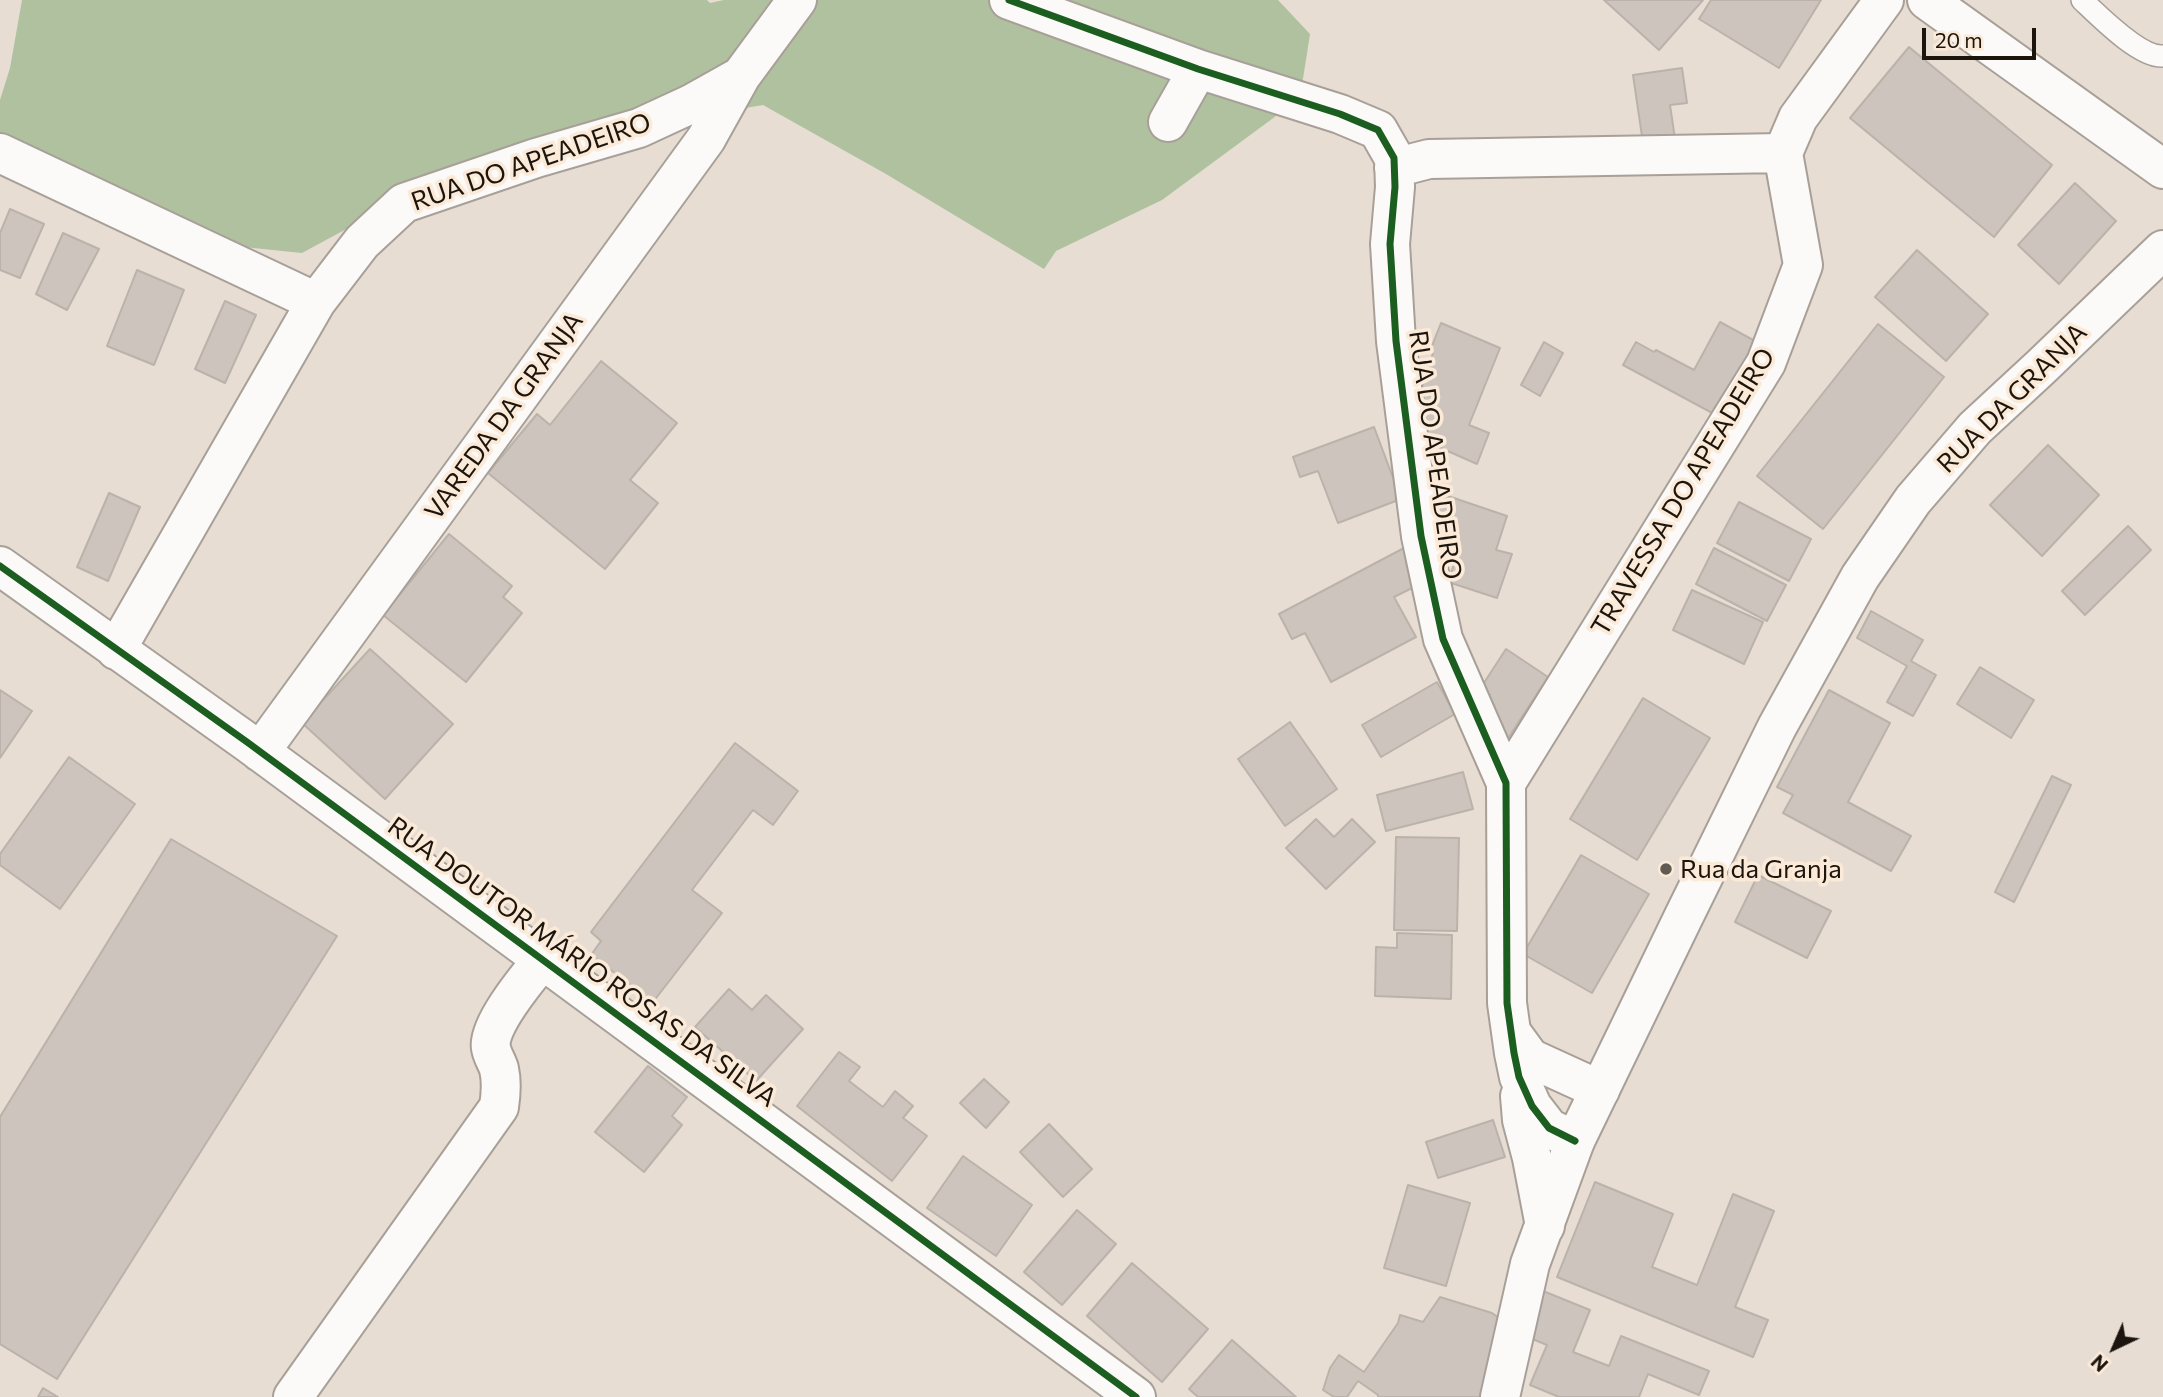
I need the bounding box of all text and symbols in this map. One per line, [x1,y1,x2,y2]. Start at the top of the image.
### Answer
scale bar [1925,14,2039,58]
text: 20 m [1935,27,1983,52]
street label: RUA DO APEADEIRO [407,106,655,218]
street label: VAREDA DA GRANJA [418,306,590,526]
street label: RUA DA GRANJA [1931,317,2093,479]
street label: RUA DO APEADEIRO [1402,328,1468,582]
street label: TRAVESSA DO APEADEIRO [1585,343,1781,641]
street label: RUA DOUTOR MÁRIO ROSAS DA SILVA [382,810,782,1114]
place label: Rua da Granja [1680,853,1842,885]
marker: Rua da Granja [1658,861,1674,877]
north arrow [2079,1313,2149,1383]
text: N [2086,1350,2112,1377]

